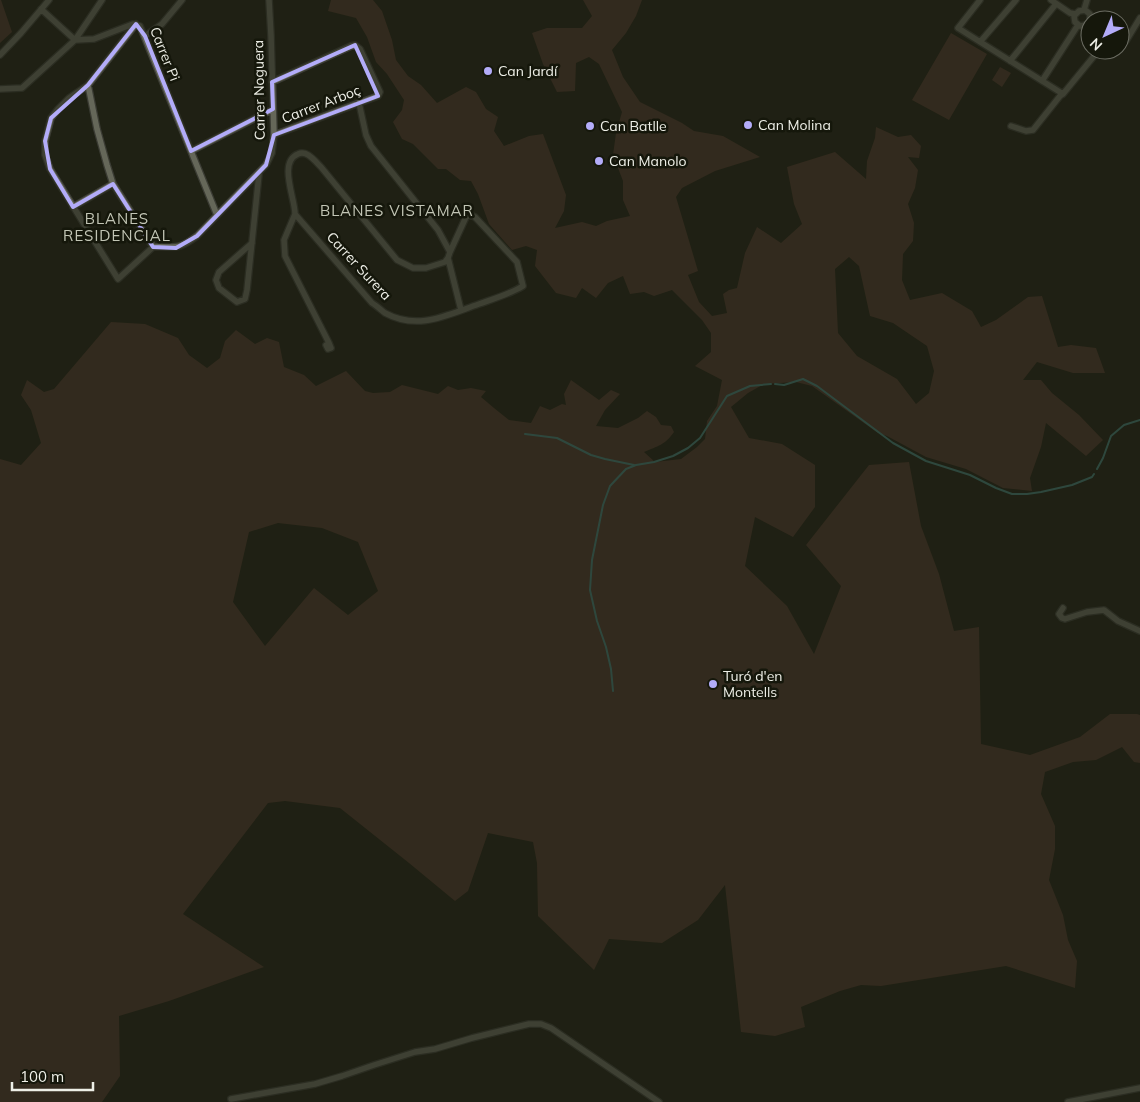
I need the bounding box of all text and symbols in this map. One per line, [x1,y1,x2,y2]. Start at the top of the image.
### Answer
north arrow [1080,10,1130,60]
street label: Carrer Pi [146,24,184,84]
text: N [1086,34,1106,54]
street label: Carrer Noguera [249,40,269,140]
place label: Can Jardí [498,62,558,80]
marker: Can Jardí [482,65,494,77]
street label: Carrer Arboç [279,81,363,127]
place label: Can Molina [758,116,831,134]
place label: Can Batlle [600,117,667,135]
marker: Can Molina [742,119,754,131]
marker: Can Batlle [584,120,596,132]
place label: Can Manolo [609,152,687,170]
marker: Can Manolo [593,155,605,167]
district label: BLANES VISTAMAR [320,201,474,220]
district label: BLANES RESIDENCIAL [63,209,171,245]
street label: Carrer Surera [323,228,395,304]
place label: Turó d'en Montells [723,667,782,701]
marker: Turó d'en Montells [707,678,719,690]
scale bar [12,1060,94,1092]
text: 100 m [20,1067,64,1086]

